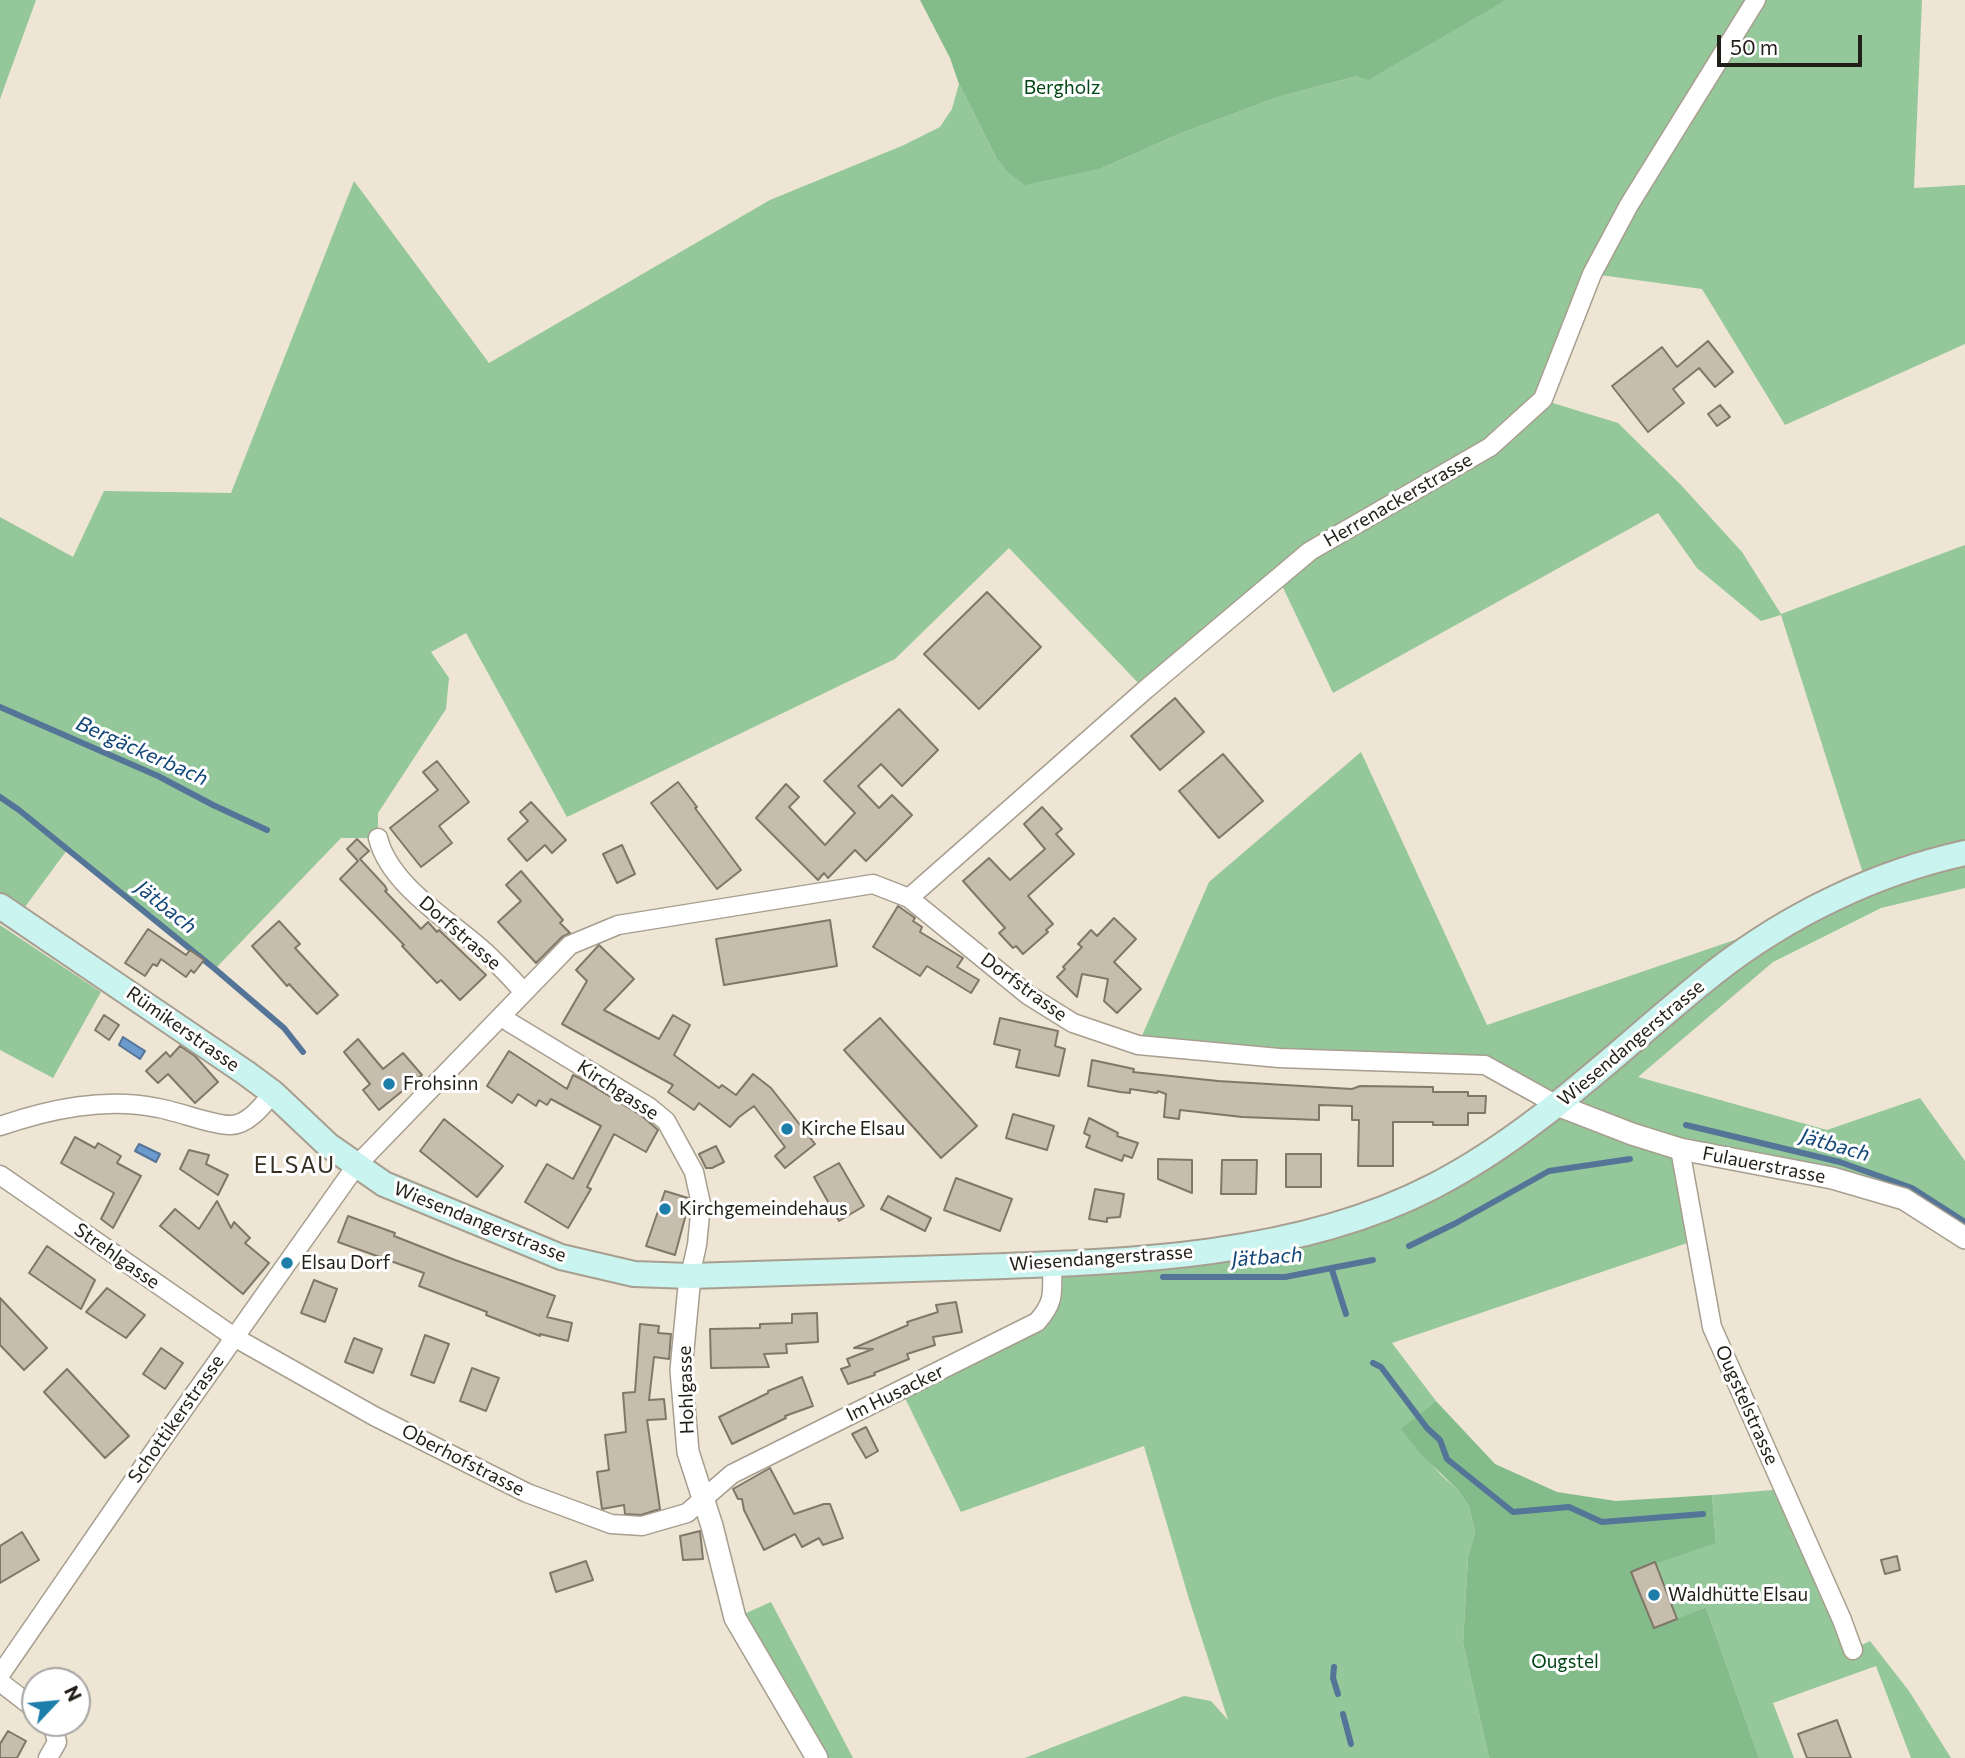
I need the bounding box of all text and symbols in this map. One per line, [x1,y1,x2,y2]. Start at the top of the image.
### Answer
scale bar [1720,21,1865,65]
text: 50 m [1730,34,1778,59]
park label: Bergholz [1024,77,1100,99]
street label: Herrenackerstrasse [1320,448,1476,552]
water label: Bergäckerbach [72,711,212,791]
water label: Jätbach [130,875,202,939]
street label: Dorfstrasse [414,891,506,975]
street label: Dorfstrasse [976,948,1072,1026]
street label: Wiesendangerstrasse [1553,975,1709,1111]
street label: Rümikerstrasse [122,982,244,1076]
street label: Kirchgasse [573,1055,663,1125]
place label: Frohsinn [403,1073,478,1095]
marker: Frohsinn [381,1076,397,1092]
place label: Kirche Elsau [801,1118,905,1140]
marker: Kirche Elsau [779,1121,795,1137]
water label: Jätbach [1797,1123,1873,1167]
street label: Fulauerstrasse [1701,1142,1827,1188]
district label: ELSAU [254,1151,336,1179]
street label: Wiesendangerstrasse [390,1177,570,1267]
place label: Kirchgemeindehaus [679,1198,848,1220]
marker: Kirchgemeindehaus [657,1201,673,1217]
street label: Strehlgasse [70,1218,164,1294]
street label: Wiesendangerstrasse [1008,1240,1194,1276]
water label: Jätbach [1230,1242,1304,1272]
place label: Elsau Dorf [301,1252,390,1274]
marker: Elsau Dorf [279,1255,295,1271]
street label: Ougstelstrasse [1710,1342,1784,1468]
street label: Hohlgasse [673,1345,699,1435]
street label: Schottikerstrasse [123,1351,229,1487]
street label: Im Husacker [842,1360,948,1426]
street label: Oberhofstrasse [398,1419,528,1501]
place label: Waldhütte Elsau [1668,1584,1808,1606]
marker: Waldhütte Elsau [1646,1587,1662,1603]
park label: Ougstel [1531,1651,1599,1673]
north arrow [21,1667,91,1737]
text: N [60,1682,87,1705]

